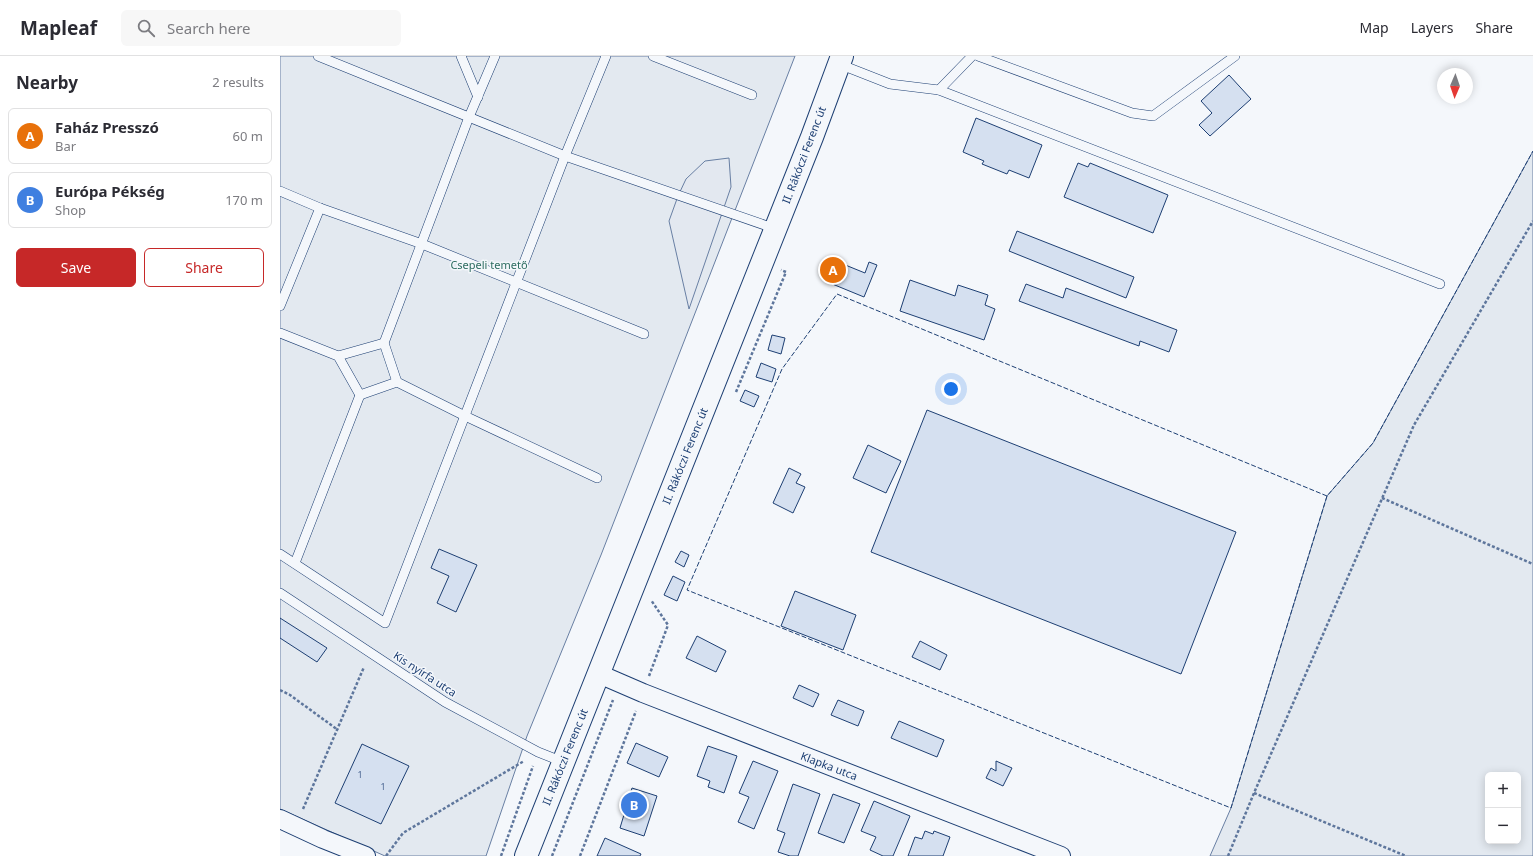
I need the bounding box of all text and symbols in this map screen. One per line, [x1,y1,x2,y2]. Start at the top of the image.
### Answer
search box [121,10,401,46]
text: Mapleaf [20,15,97,41]
icon: search [135,17,157,39]
text: Search here [167,18,251,38]
text: Map [1360,18,1389,37]
text: Layers [1411,18,1453,37]
text: Share [1475,18,1513,37]
north arrow [1437,68,1473,104]
text: Nearby [16,71,78,94]
text: 2 results [212,73,264,91]
street label: II. Rákóczi Ferenc út [778,104,829,206]
text: Faház Presszó [55,117,159,137]
text: A [26,127,35,145]
text: 60 m [233,127,263,145]
text: Bar [55,137,76,155]
text: Európa Pékség [55,181,165,201]
text: B [26,191,34,209]
text: 170 m [225,191,263,209]
text: Shop [55,201,86,219]
button: Save [16,248,136,287]
button: Share [144,248,264,287]
pin: A [820,255,846,285]
park label: Csepeli temető [450,257,528,272]
your location [941,379,961,399]
street label: II. Rákóczi Ferenc út [658,405,711,506]
street label: Kis nyírfa utca [391,648,460,700]
street label: II. Rákóczi Ferenc út [538,706,591,807]
street label: Klapka utca [799,748,860,783]
house number: 1 [357,768,363,781]
map controls [1485,772,1521,844]
button: + [1485,772,1521,808]
house number: 1 [380,780,386,793]
pin: B [621,790,647,820]
button: − [1485,808,1521,844]

